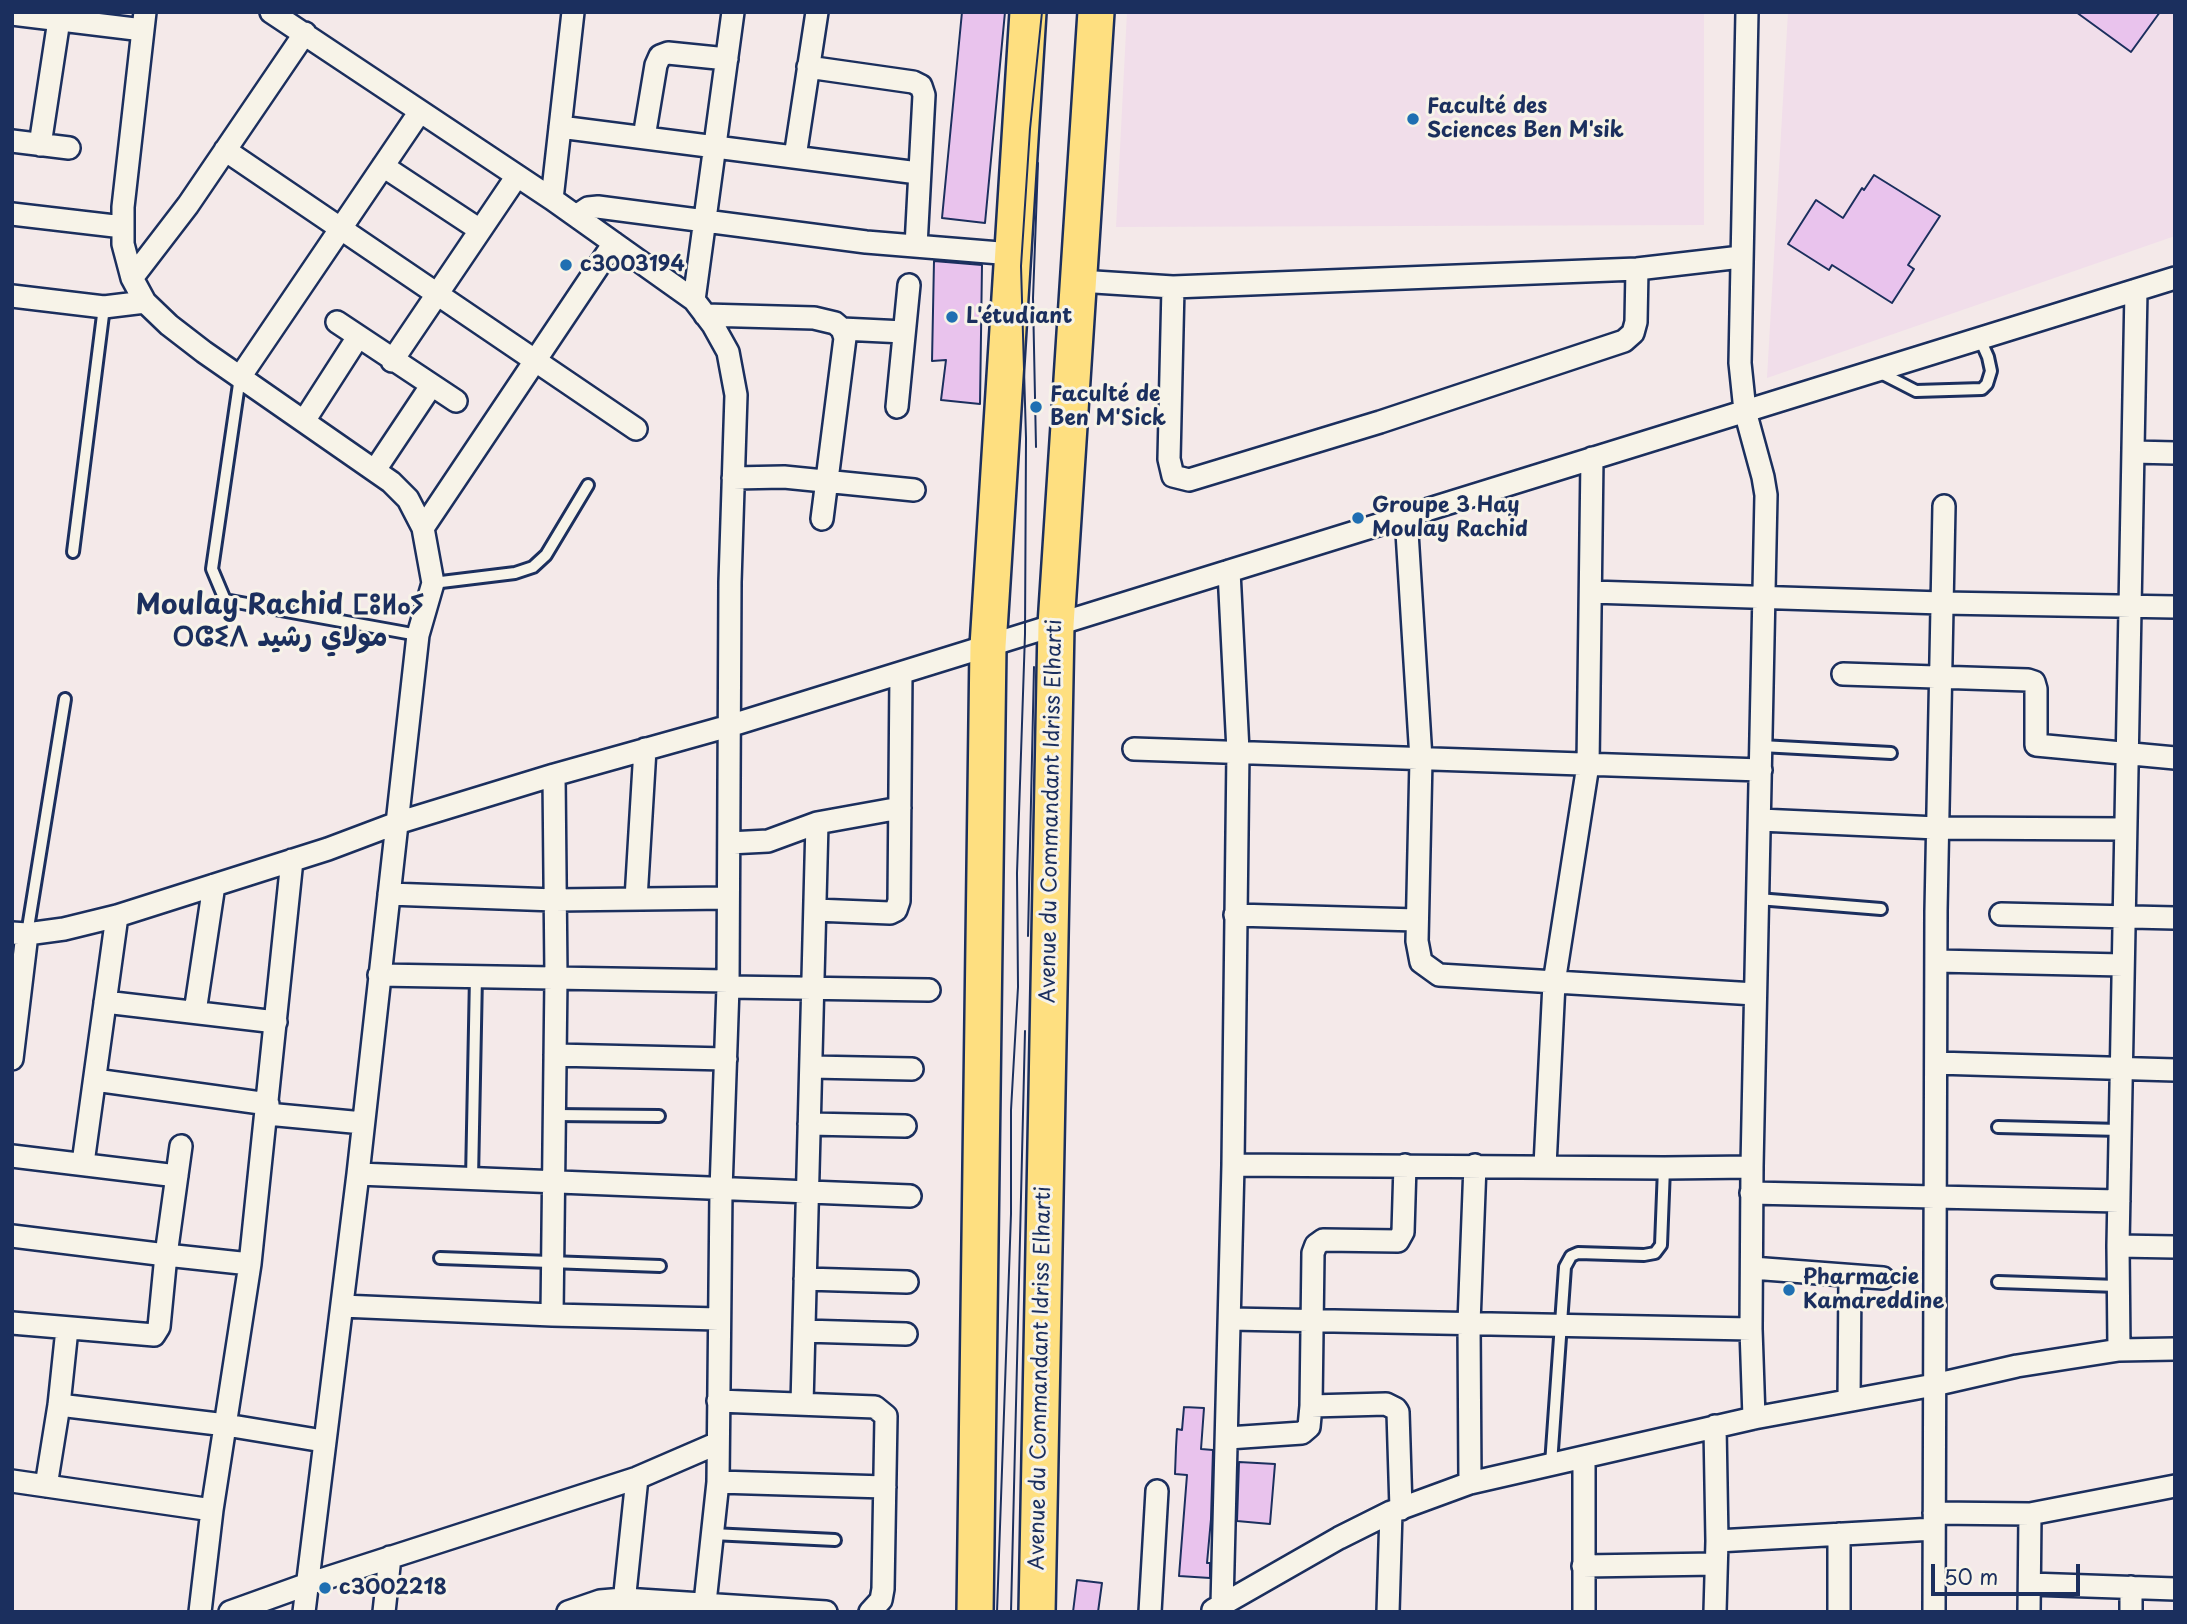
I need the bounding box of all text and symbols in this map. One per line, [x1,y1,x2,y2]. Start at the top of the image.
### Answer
place label: Faculté des Sciences Ben M'sik [1427,94,1624,144]
marker: Faculté des Sciences Ben M'sik [1405,111,1421,127]
place label: c3003194 [580,252,685,278]
marker: c3003194 [558,257,574,273]
place label: L'étudiant [966,304,1072,330]
marker: L'étudiant [944,309,960,325]
place label: Faculté de Ben M'Sick [1050,382,1166,432]
marker: Faculté de Ben M'Sick [1028,399,1044,415]
place label: Groupe 3 Hay Moulay Rachid [1372,493,1528,543]
marker: Groupe 3 Hay Moulay Rachid [1350,510,1366,526]
district label: Moulay Rachid ⵎⵓⵍⴰⵢ ⵔⵛⵉⴷ مولاي رشيد [136,589,424,655]
street label: Avenue du Commandant Idriss Elharti [1036,619,1068,1003]
street label: Avenue du Commandant Idriss Elharti [1025,1186,1057,1570]
place label: Pharmacie Kamareddine [1803,1265,1944,1315]
marker: Pharmacie Kamareddine [1781,1282,1797,1298]
scale bar [1935,1550,2084,1594]
text: 50 m [1944,1560,1998,1592]
place label: c3002218 [339,1575,447,1601]
marker: c3002218 [317,1580,333,1596]

